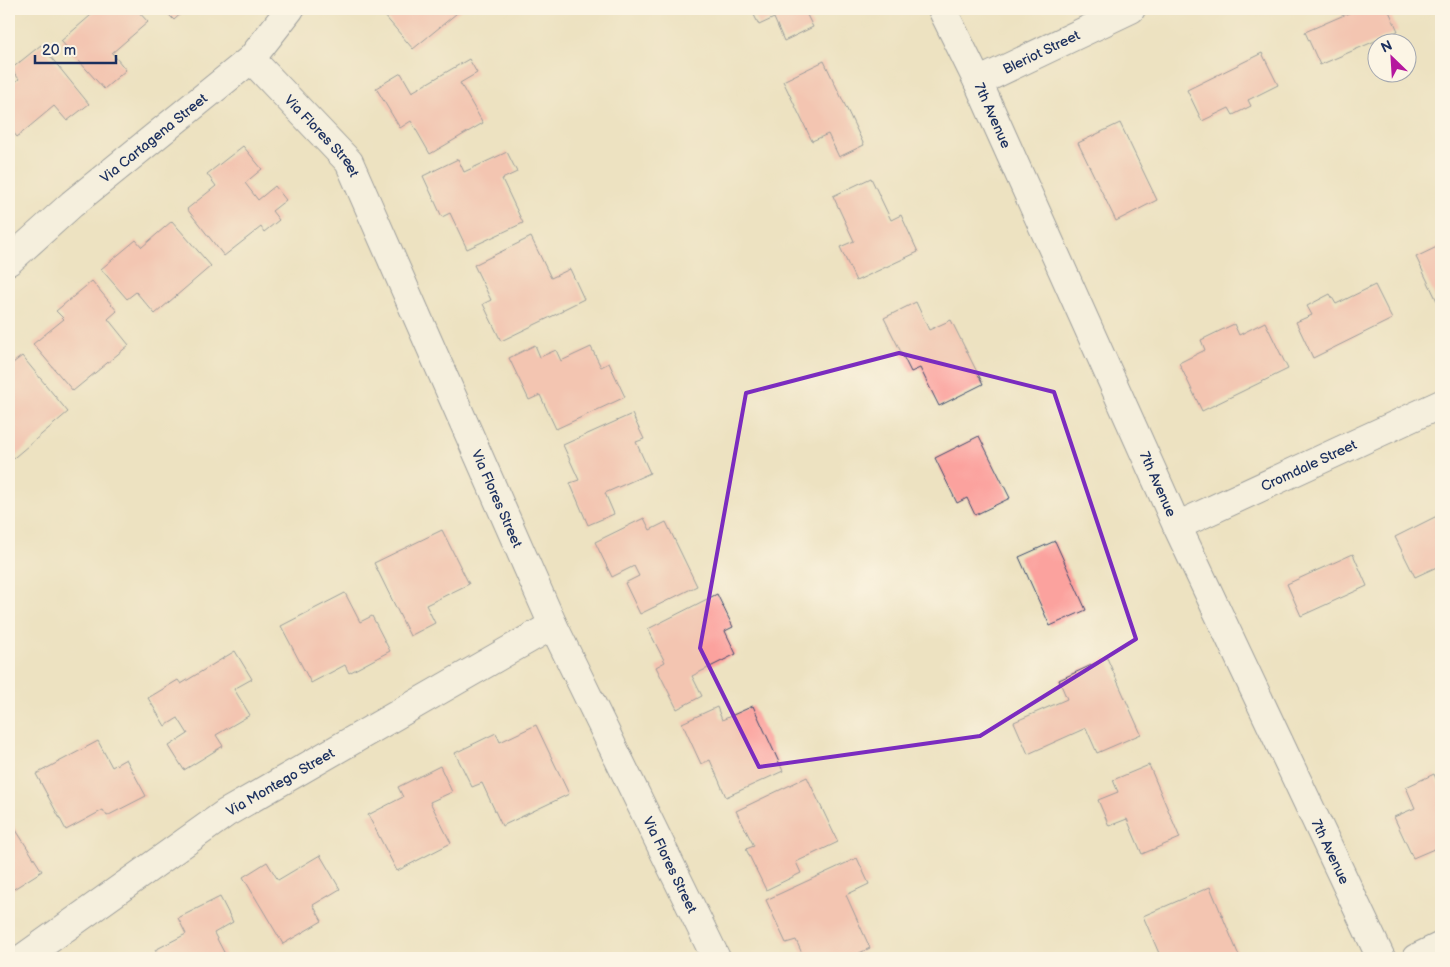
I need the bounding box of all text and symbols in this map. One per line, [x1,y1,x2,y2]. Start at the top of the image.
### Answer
street label: Bleriot Street [1000,26,1083,77]
scale bar [35,32,116,64]
north arrow [1368,32,1418,82]
text: N [1378,37,1395,57]
text: 20 m [42,41,76,60]
street label: 7th Avenue [971,80,1015,151]
street label: Via Cartagena Street [97,89,211,186]
street label: Via Flores Street [281,91,363,180]
street label: Cromdale Street [1258,435,1360,495]
street label: Via Flores Street [468,447,527,551]
street label: 7th Avenue [1136,449,1180,519]
street label: Via Montego Street [223,744,338,820]
street label: Via Flores Street [640,814,701,916]
street label: 7th Avenue [1308,816,1353,887]

